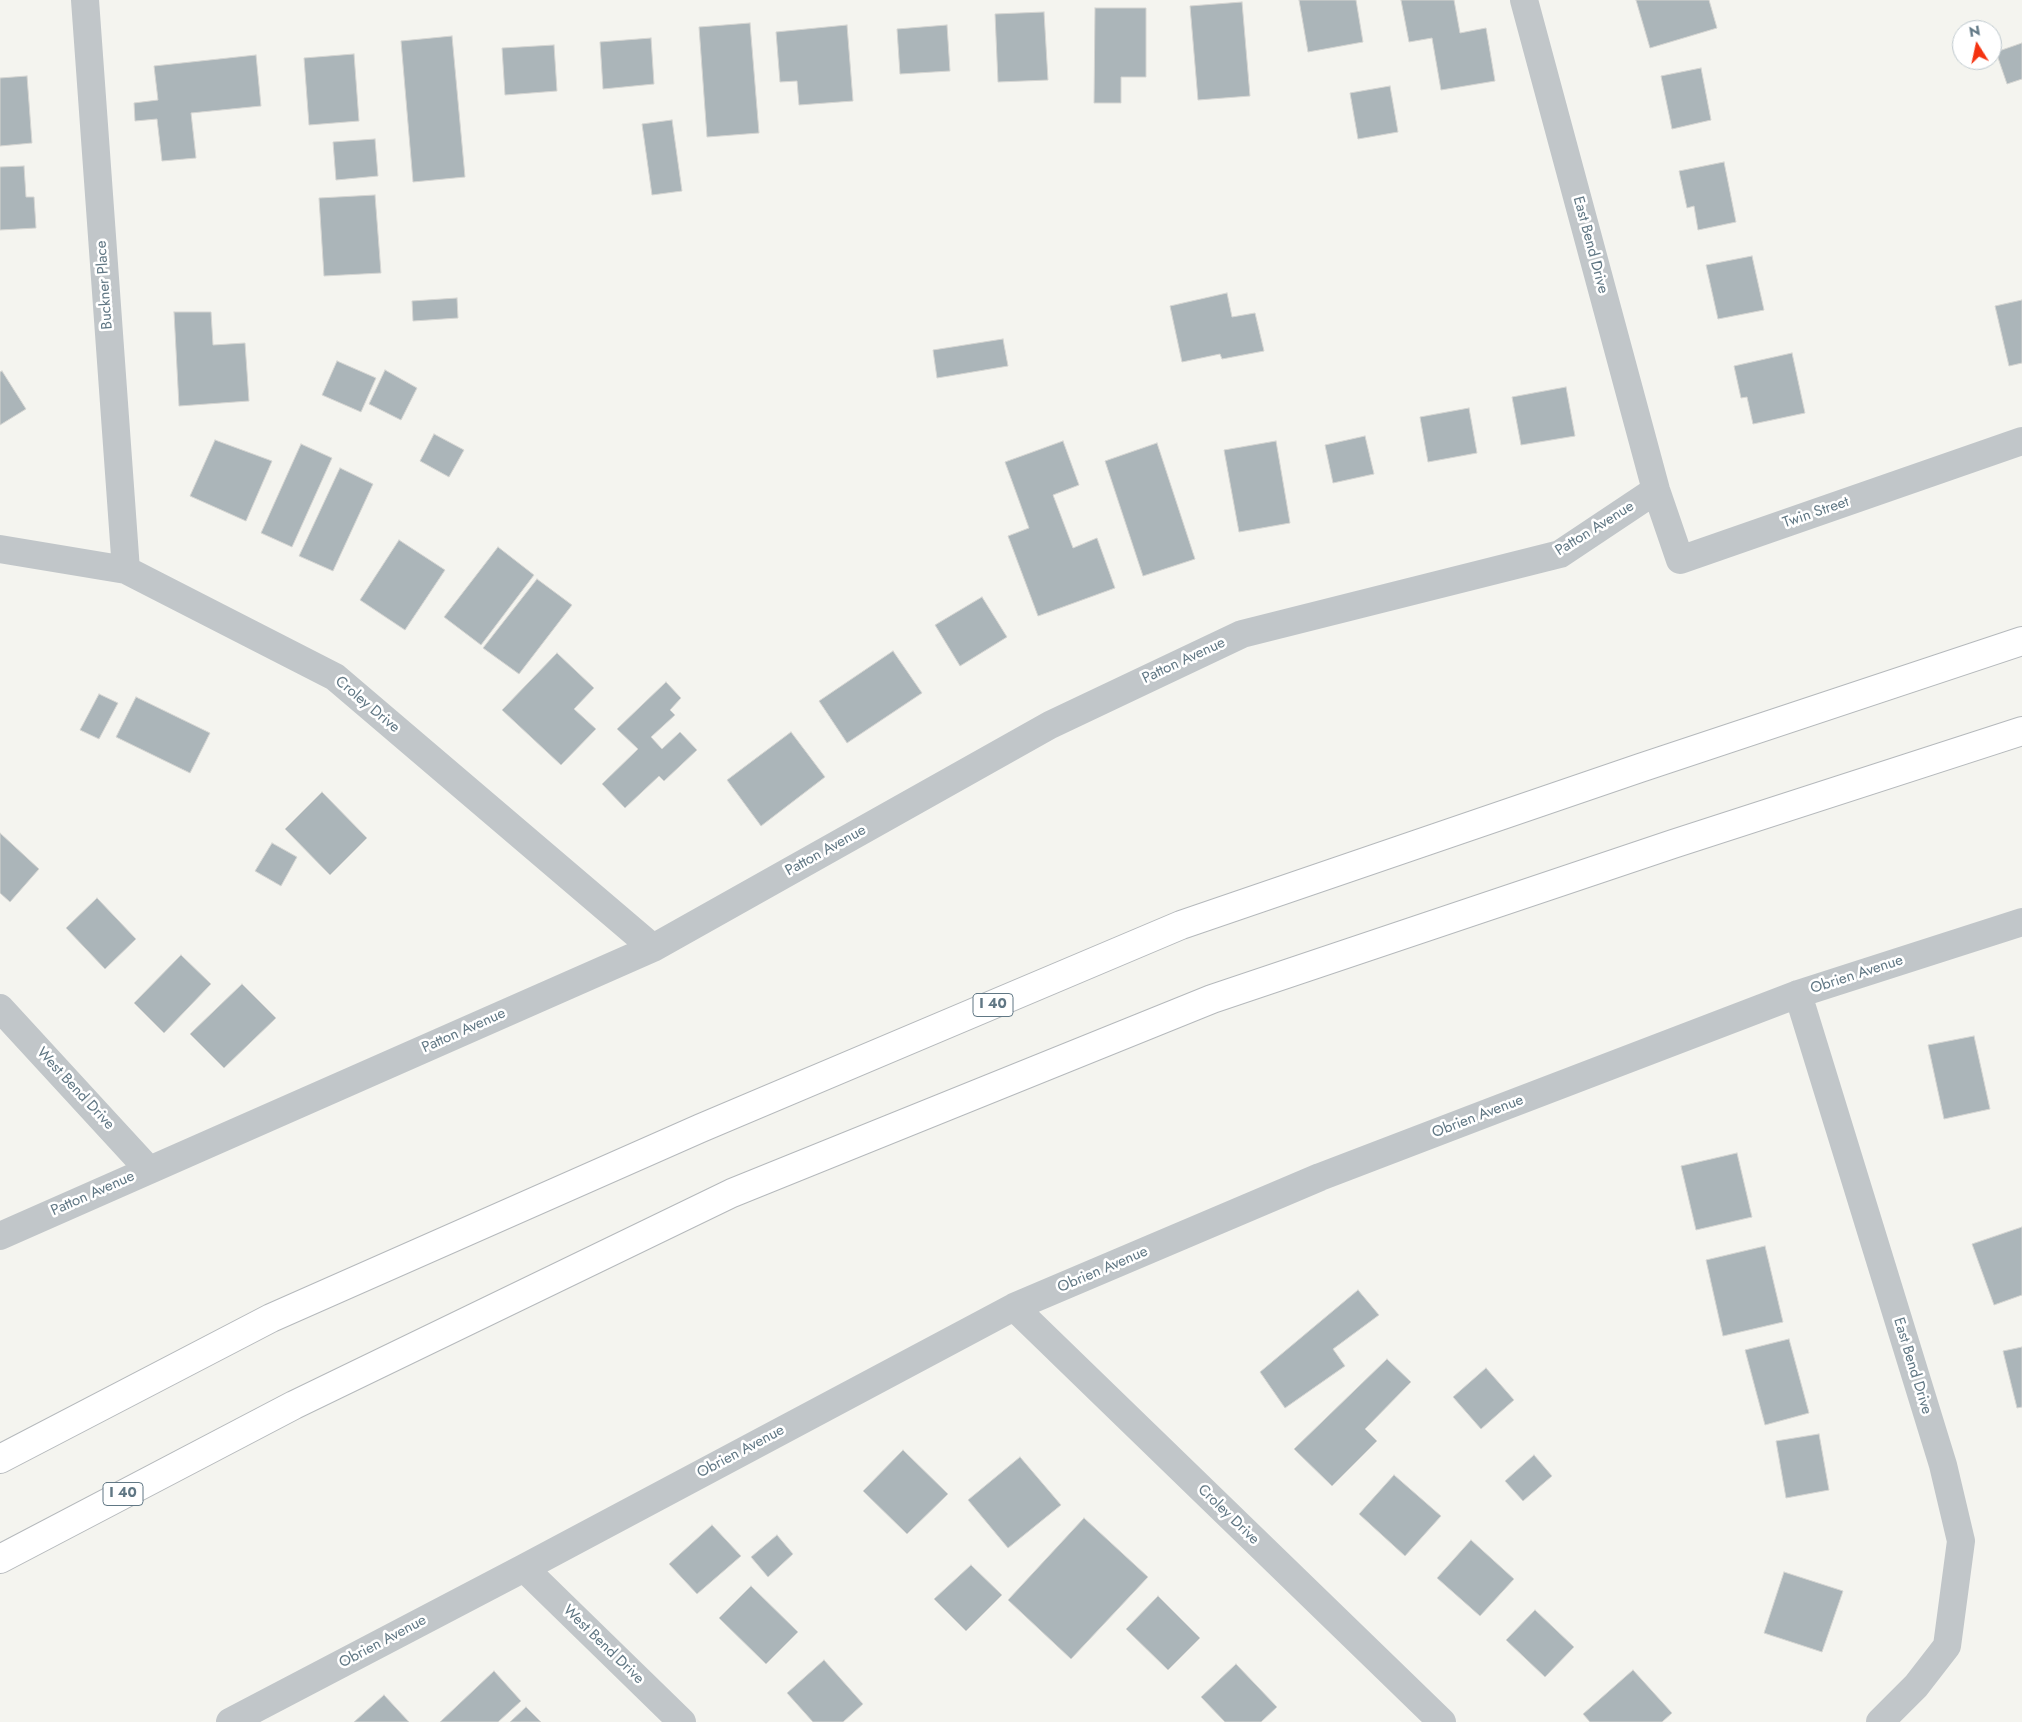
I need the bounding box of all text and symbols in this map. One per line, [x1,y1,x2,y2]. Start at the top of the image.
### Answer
north arrow [1952,20,2002,70]
text: N [1967,20,1982,42]
street label: East Bend Drive [1568,194,1612,296]
street label: Buckner Place [93,240,117,330]
street label: Twin Street [1781,493,1851,533]
street label: Patton Avenue [1552,498,1638,560]
street label: Patton Avenue [1140,634,1228,688]
street label: Croley Drive [331,673,403,737]
street label: Patton Avenue [783,821,869,881]
street label: Obrien Avenue [1808,952,1906,998]
road number: I 40 [973,994,1013,1016]
street label: Patton Avenue [419,1005,509,1057]
street label: West Bend Drive [32,1044,118,1134]
street label: Obrien Avenue [1430,1091,1526,1143]
street label: Patton Avenue [48,1168,138,1220]
street label: Obrien Avenue [1055,1243,1151,1297]
street label: East Bend Drive [1889,1316,1935,1416]
street label: Obrien Avenue [694,1421,788,1483]
street label: Croley Drive [1193,1481,1263,1549]
road number: I 40 [103,1482,143,1506]
street label: West Bend Drive [559,1602,647,1688]
street label: Obrien Avenue [336,1611,430,1673]

